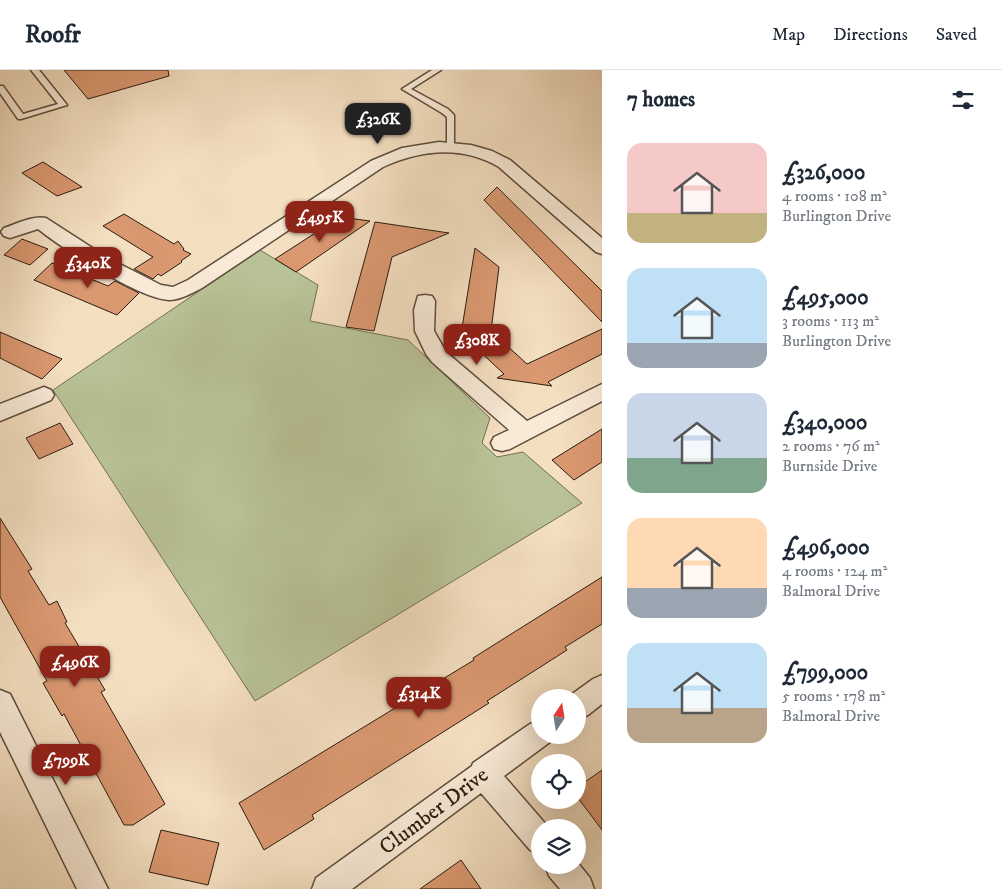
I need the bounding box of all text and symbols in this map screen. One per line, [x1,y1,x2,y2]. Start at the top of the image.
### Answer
text: Roofr [25,20,81,50]
text: Map [772,24,805,46]
text: Directions [833,24,908,46]
text: Saved [936,24,977,46]
icon: filters [949,86,977,114]
text: 7 homes [627,87,695,113]
pin: £326K [343,102,413,145]
text: £326K [356,109,400,129]
text: £326,000 [782,160,865,186]
icon: home [667,163,727,223]
text: 4 rooms · 108 m² [782,186,887,206]
pin: £495K [285,200,355,243]
text: Burlington Drive [782,206,891,226]
text: £495K [296,207,344,227]
pin: £340K [53,246,123,289]
text: £340K [65,253,111,273]
text: £495,000 [782,285,868,311]
icon: home [667,288,727,348]
text: 3 rooms · 113 m² [782,311,879,331]
pin: £308K [442,324,512,366]
text: £308K [455,330,499,350]
text: Burlington Drive [782,331,891,351]
text: £340,000 [782,410,867,436]
icon: home [667,413,727,473]
text: 2 rooms · 76 m² [782,436,880,456]
text: Burnside Drive [782,456,877,476]
text: £496,000 [782,535,870,561]
icon: home [667,538,727,598]
text: 4 rooms · 124 m² [782,561,887,581]
text: Balmoral Drive [782,581,880,601]
pin: £496K [40,646,110,688]
text: £496K [51,652,99,672]
text: £799,000 [782,660,868,686]
icon: home [667,663,727,723]
pin: £314K [384,676,454,719]
text: £314K [397,683,441,703]
text: 5 rooms · 178 m² [782,686,885,706]
north arrow [531,689,586,744]
map controls [531,689,586,874]
text: Balmoral Drive [782,706,880,726]
pin: £799K [31,744,101,786]
text: £799K [43,750,89,770]
button: locate [531,754,586,809]
street label: Clumber Drive [374,761,494,861]
button: layers [531,819,586,874]

